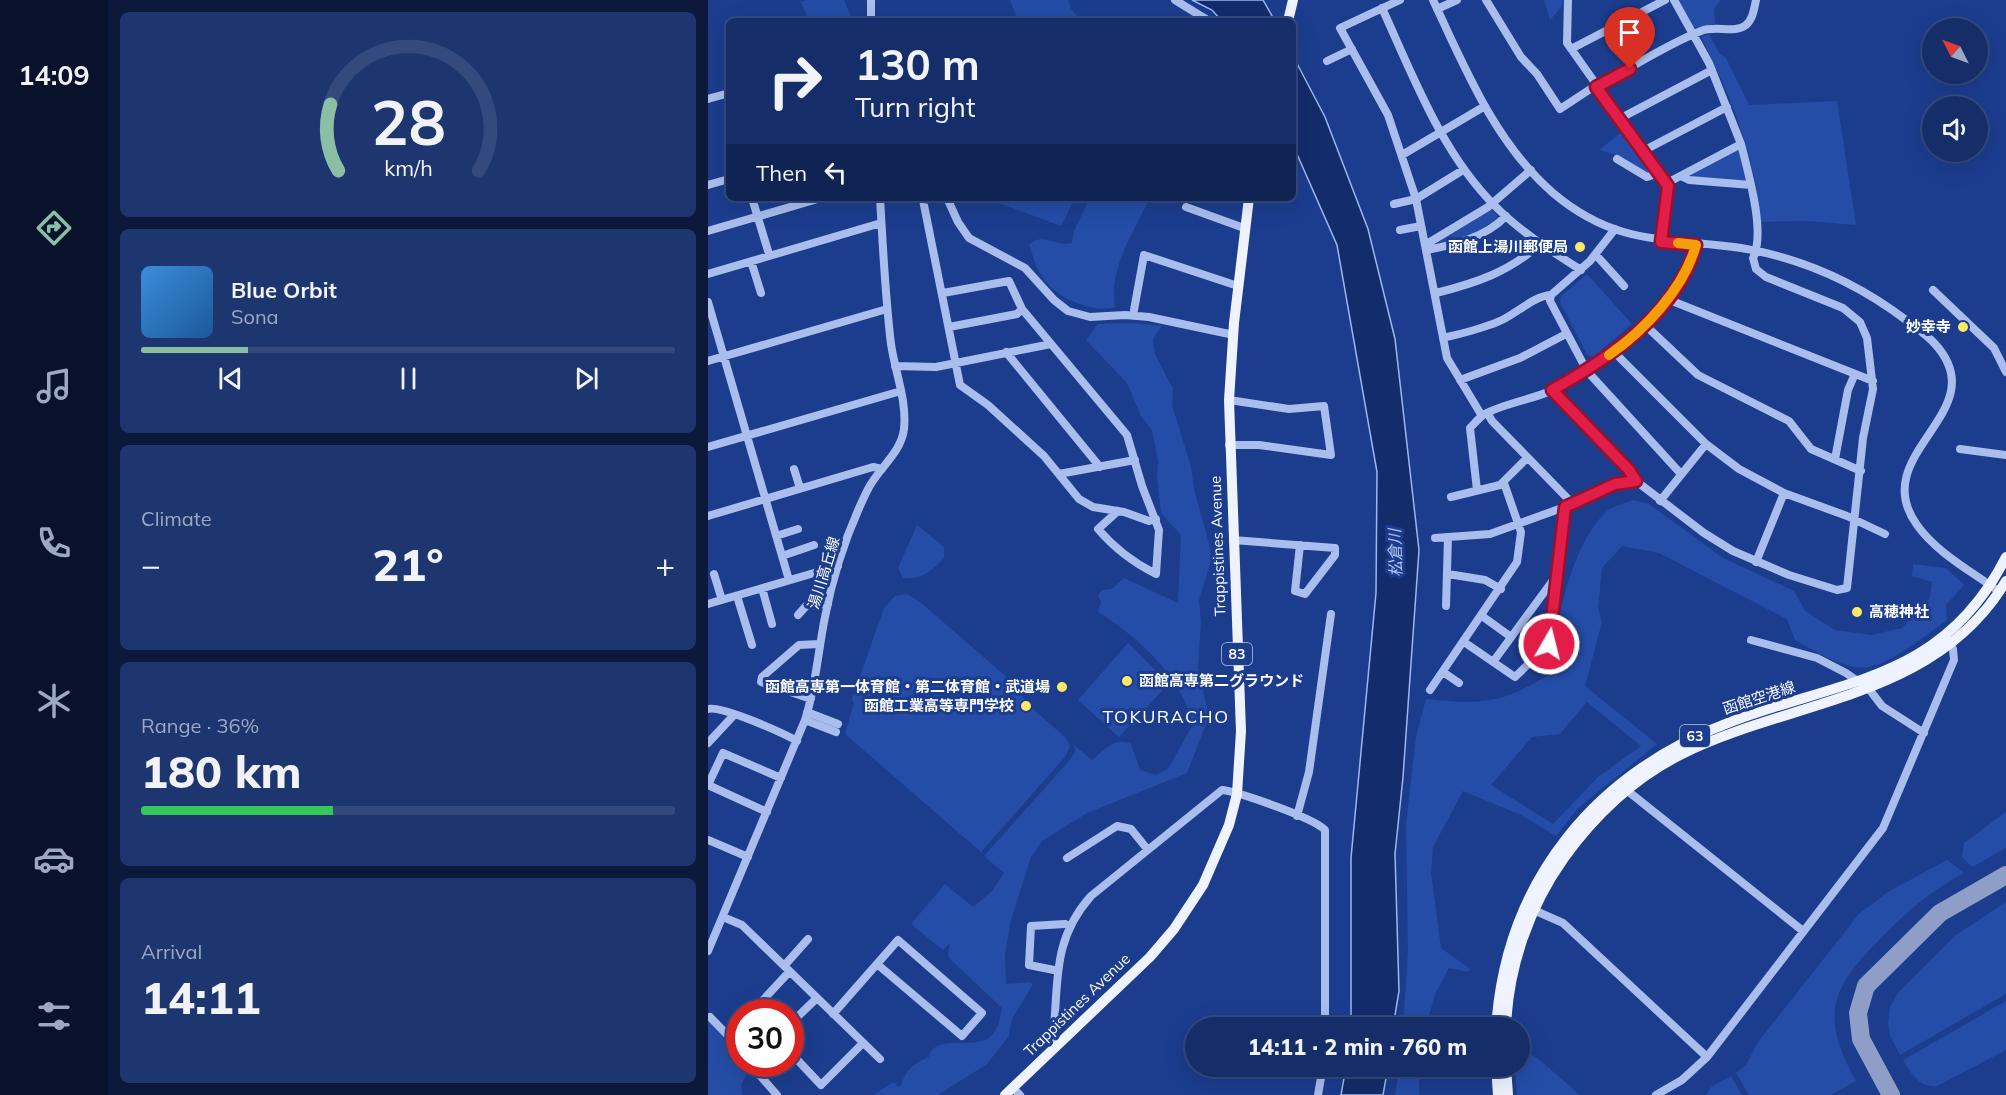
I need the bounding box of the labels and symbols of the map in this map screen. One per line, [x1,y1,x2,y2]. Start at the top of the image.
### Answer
pin [1604,7,1655,69]
north arrow [1922,18,1988,84]
place label: 函館上湯川郵便局 [1448,237,1568,256]
marker: 函館上湯川郵便局 [1573,240,1587,254]
place label: 妙幸寺 [1906,317,1951,336]
marker: 妙幸寺 [1956,320,1970,334]
street label: Trappistines Avenue [1206,475,1229,617]
water label: 松倉川 [1384,527,1406,577]
street label: 湯川高丘線 [803,534,844,612]
place label: 高穂神社 [1869,602,1929,621]
marker: 高穂神社 [1850,605,1864,619]
position arrow [1517,612,1581,676]
road number: 83 [1222,643,1252,665]
place label: 函館高専第二グラウンド [1139,671,1304,690]
marker: 函館高専第二グラウンド [1120,674,1134,688]
place label: 函館高専第一体育館・第二体育館・武道場 [765,677,1050,696]
street label: 函館空港線 [1720,677,1797,718]
marker: 函館高専第一体育館・第二体育館・武道場 [1055,680,1069,694]
place label: 函館工業高等専門学校 [864,696,1014,715]
marker: 函館工業高等専門学校 [1019,699,1033,713]
district label: TOKURACHO [1102,705,1230,728]
road number: 63 [1680,725,1710,747]
street label: Trappistines Avenue [1019,949,1134,1060]
speed limit sign: 30 [726,999,804,1077]

